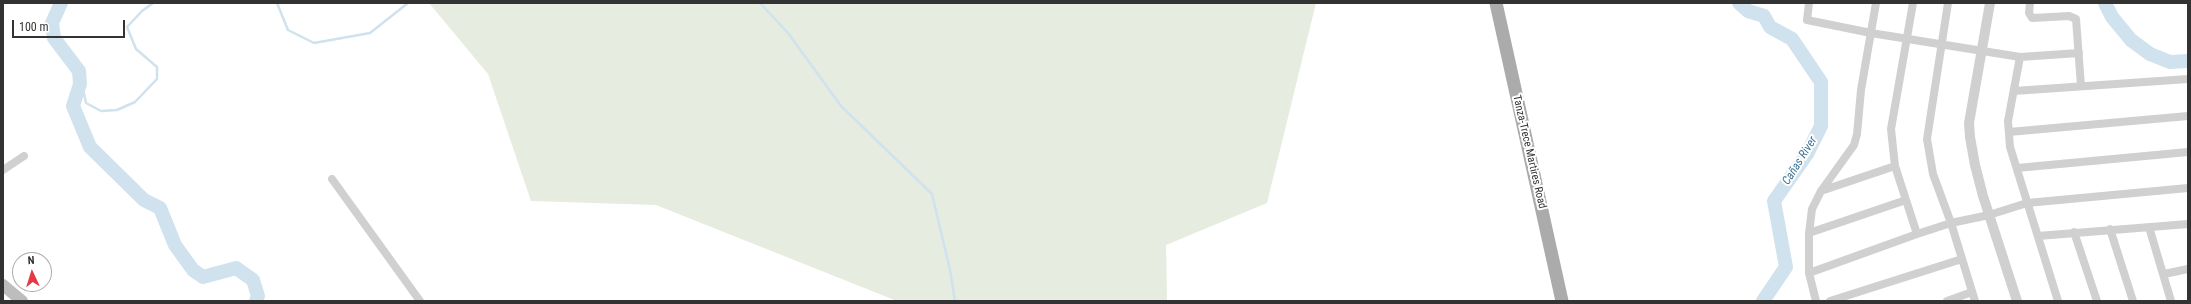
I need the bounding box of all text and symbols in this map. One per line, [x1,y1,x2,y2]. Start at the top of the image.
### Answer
scale bar [14,12,127,38]
text: 100 m [19,20,49,34]
street label: Tanza-Trece Martires Road [1510,94,1548,210]
water label: Cañas River [1780,134,1820,188]
north arrow [12,252,52,292]
text: N [27,254,35,267]

